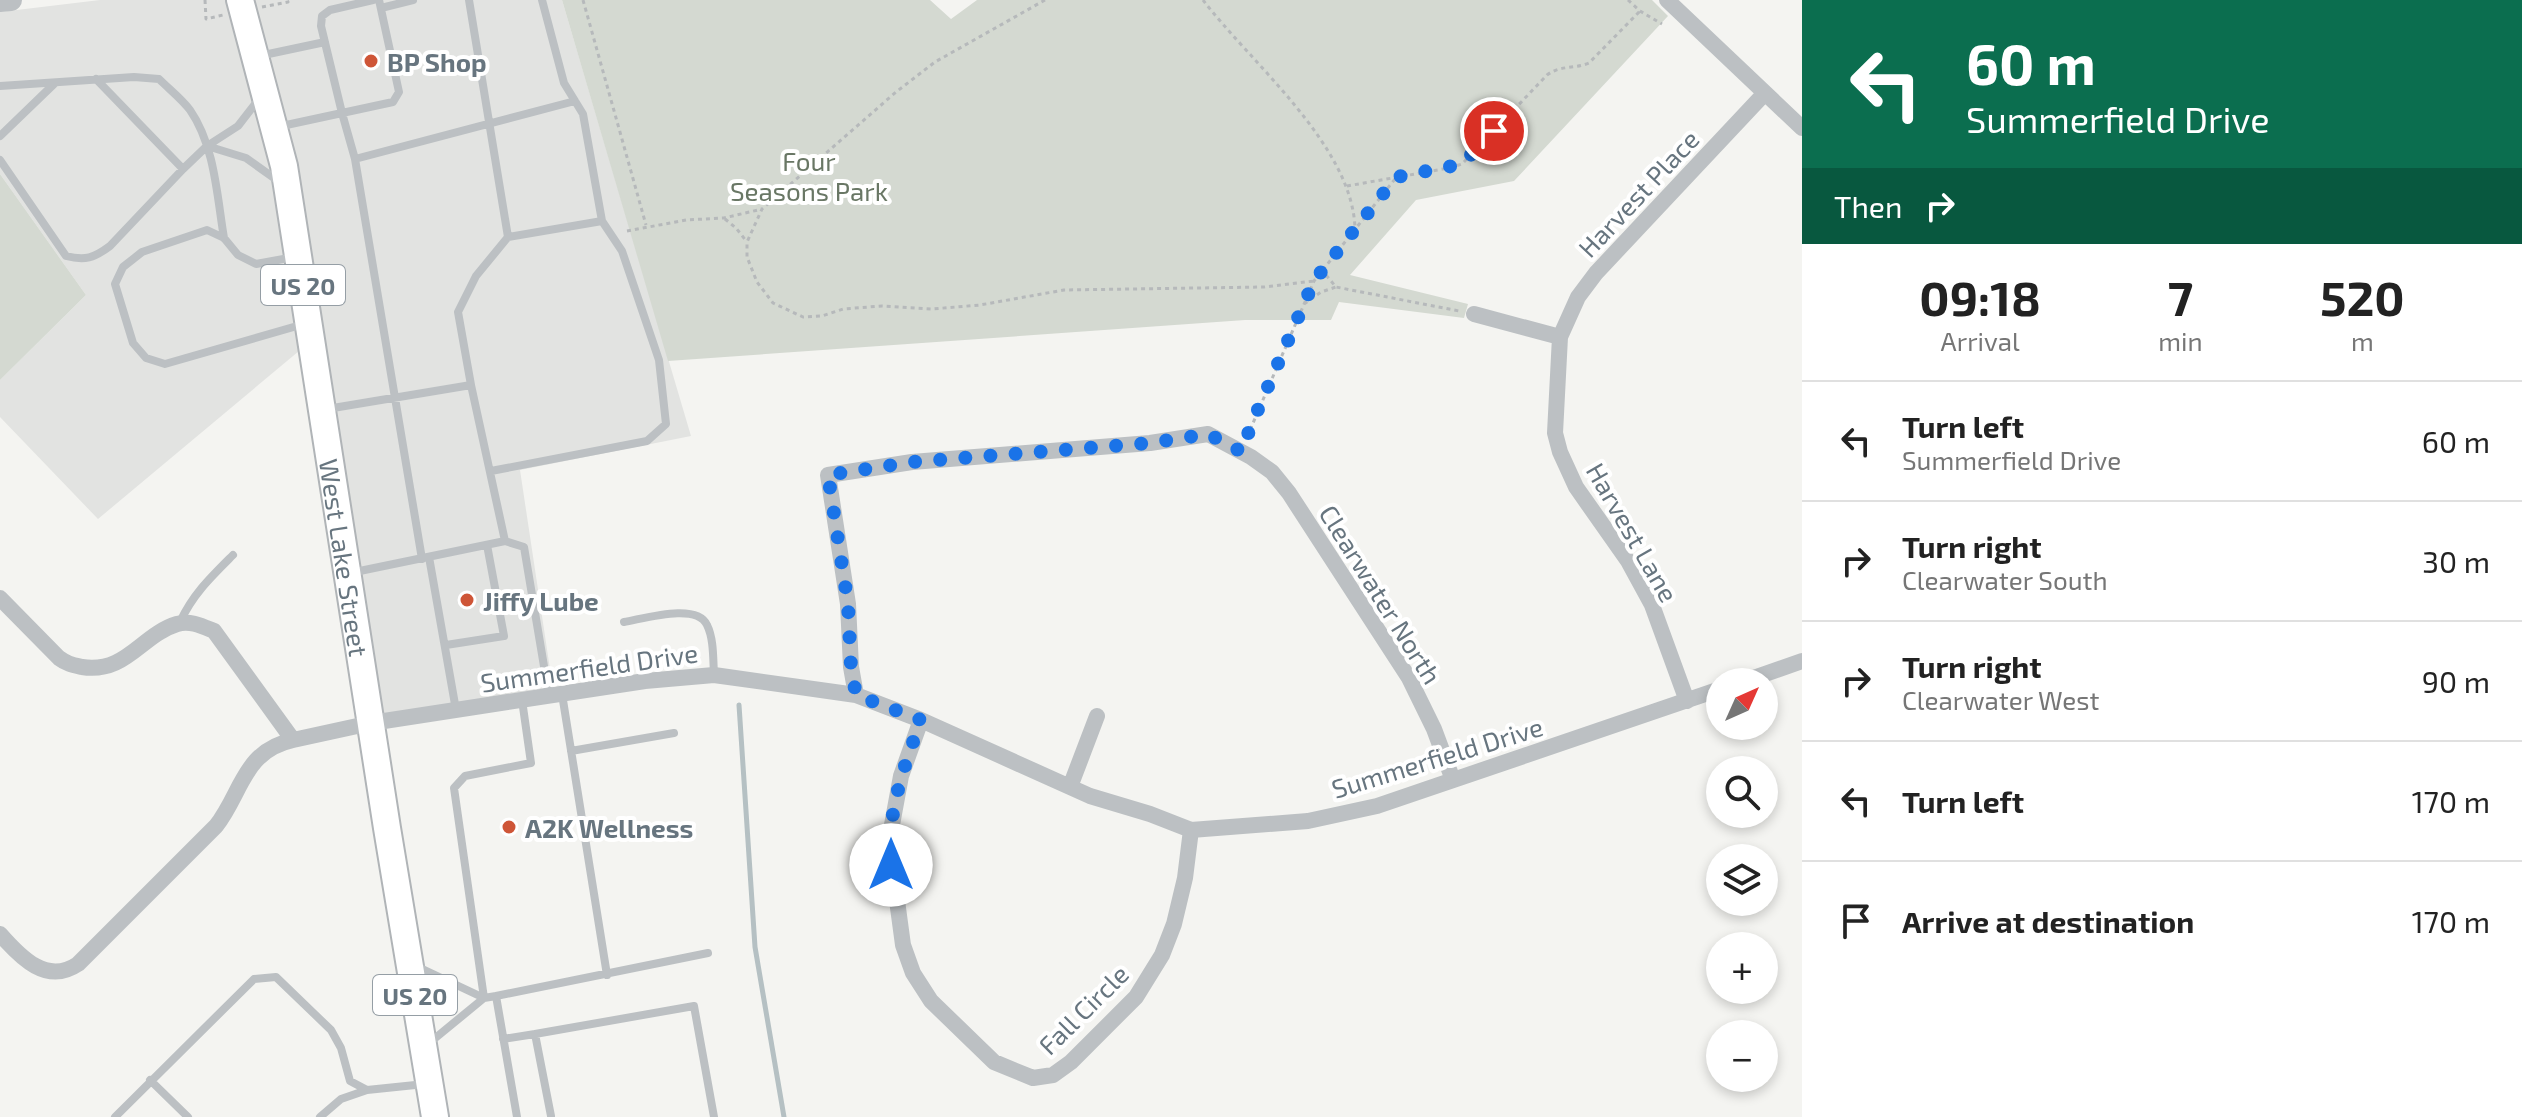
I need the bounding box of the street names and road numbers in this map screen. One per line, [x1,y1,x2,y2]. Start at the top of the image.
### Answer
street label: Harvest Place [1571,123,1705,263]
road number: US 20 [261,265,345,305]
street label: West Lake Street [314,457,376,659]
street label: Harvest Lane [1581,457,1685,607]
street label: Clearwater North [1314,499,1448,689]
street label: Summerfield Drive [478,636,700,698]
street label: Summerfield Drive [1328,710,1546,804]
street label: Fall Circle [1032,958,1134,1060]
road number: US 20 [373,975,457,1015]

